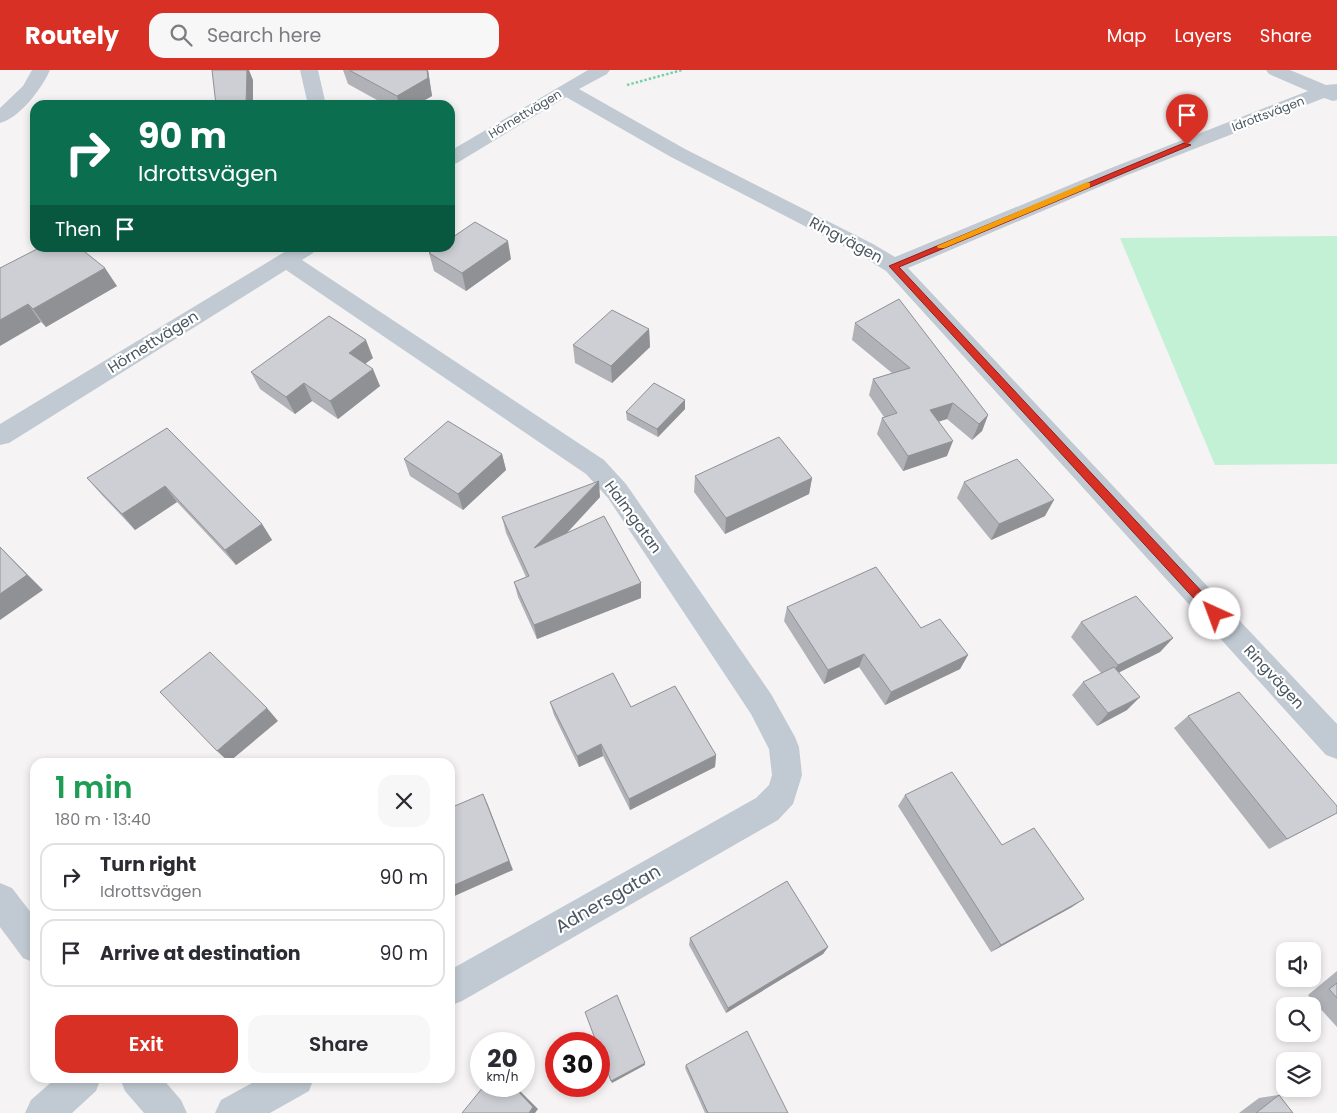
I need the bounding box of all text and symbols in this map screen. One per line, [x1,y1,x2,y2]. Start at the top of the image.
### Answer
search box [149,13,499,58]
text: Routely [25,19,119,52]
icon: search [167,21,195,49]
text: Search here [207,22,321,49]
text: Map [1107,23,1147,48]
text: Layers [1175,23,1232,48]
text: Share [1260,23,1312,48]
street label: Hörnettvägen [485,85,564,142]
street label: Idrottsvägen [1229,92,1306,135]
pin [1166,94,1208,145]
icon: arrive [1173,101,1201,129]
text: 90 m [138,111,227,160]
icon: right [55,120,120,185]
text: Idrottsvägen [138,158,278,189]
street label: Ringvägen [806,211,887,268]
icon: arrive [111,215,139,243]
text: Then [55,216,101,243]
street label: Hörnettvägen [103,305,202,378]
street label: Halmgatan [600,476,667,557]
position arrow [1188,587,1240,639]
street label: Ringvägen [1239,640,1309,713]
text: 1 min [55,766,133,809]
button: close [378,775,430,827]
text: 180 m · 13:40 [55,808,151,831]
text: Turn right [100,851,196,878]
street label: Adnersgatan [551,858,665,939]
icon: right [57,863,85,891]
text: 90 m [379,864,428,891]
text: Idrottsvägen [100,880,202,903]
icon: arrive [57,939,85,967]
text: Arrive at destination [100,940,301,967]
text: 90 m [379,940,428,967]
map controls [1276,942,1321,1097]
button: sound [1276,942,1321,987]
button: search [1276,997,1321,1042]
button: Exit [55,1015,238,1073]
button: Share [248,1015,430,1073]
speed limit sign: 30 [545,1032,610,1097]
text: 20 [487,1041,518,1076]
button: layers [1276,1052,1321,1097]
text: km/h [487,1068,518,1085]

